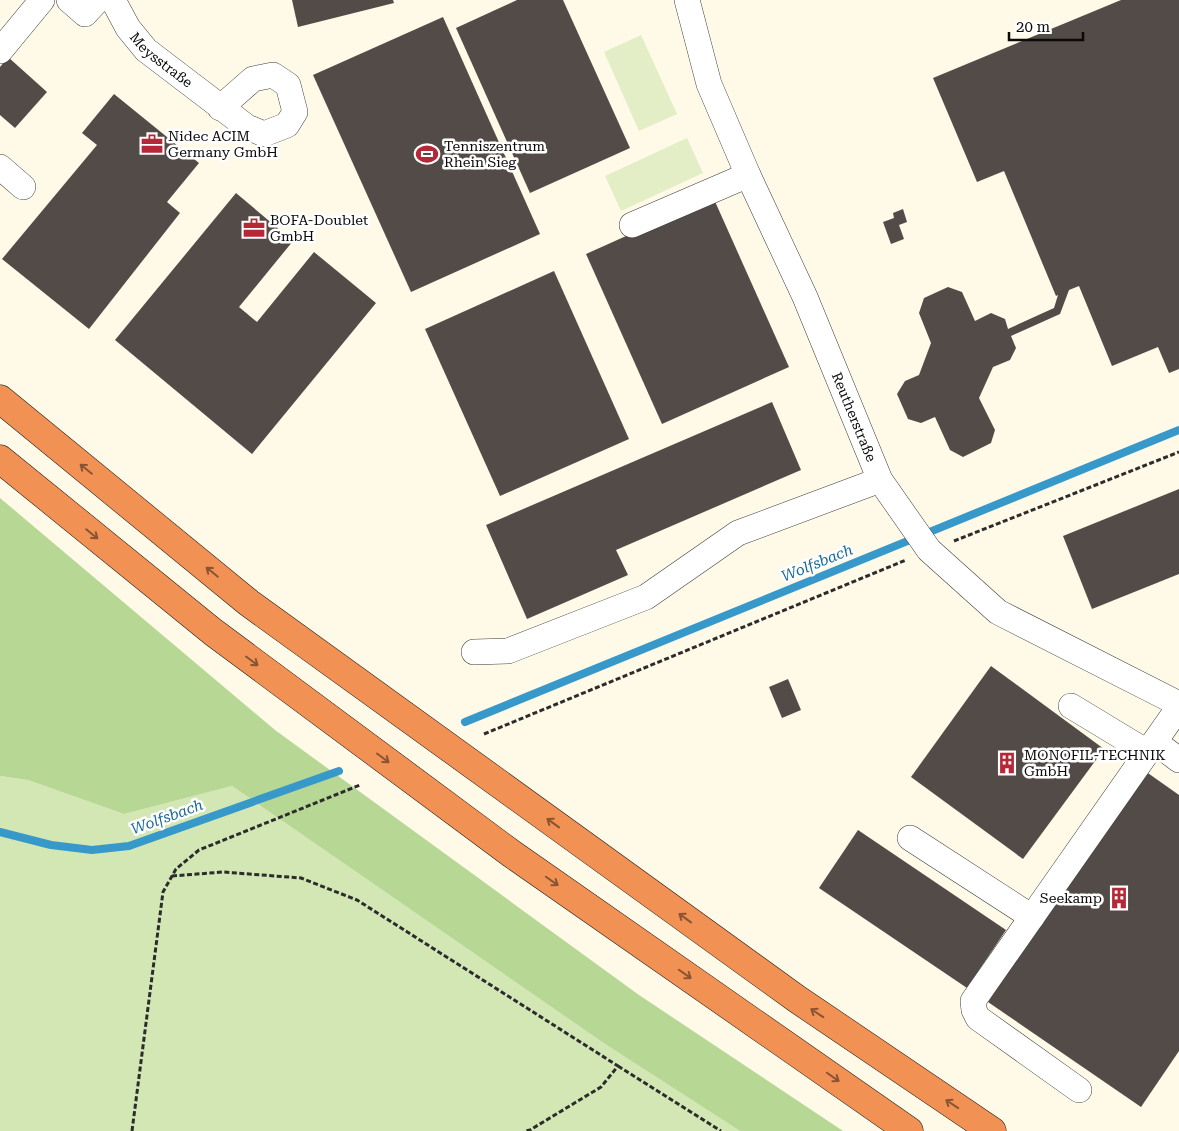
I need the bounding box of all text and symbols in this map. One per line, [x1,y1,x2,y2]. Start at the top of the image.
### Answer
scale bar [1009,10,1083,42]
text: 20 m [1016,18,1051,36]
street label: Meysstraße [127,29,196,91]
place label: Nidec ACIM Germany GmbH [168,128,278,160]
office icon: Nidec ACIM Germany GmbH [139,131,165,157]
place label: Tenniszentrum Rhein Sieg [444,138,545,170]
sports icon: Tenniszentrum Rhein Sieg [414,141,440,167]
place label: BOFA-Doublet GmbH [270,212,368,244]
office icon: BOFA-Doublet GmbH [241,215,267,241]
street label: Reutherstraße [829,370,880,464]
one-way arrow [80,464,93,475]
one-way arrow [85,528,98,539]
water label: Wolfsbach [779,541,855,585]
one-way arrow [206,567,219,578]
one-way arrow [245,656,259,666]
place label: MONOFIL-TECHNIK GmbH [1024,747,1165,779]
building icon: MONOFIL-TECHNIK GmbH [994,750,1020,776]
one-way arrow [376,753,390,763]
water label: Wolfsbach [128,796,206,838]
one-way arrow [547,818,561,828]
one-way arrow [545,876,559,886]
building icon: Seekamp [1106,885,1132,911]
place label: Seekamp [1040,890,1102,906]
one-way arrow [678,913,692,923]
one-way arrow [678,969,692,979]
one-way arrow [811,1008,825,1018]
one-way arrow [826,1072,840,1082]
one-way arrow [945,1099,959,1109]

